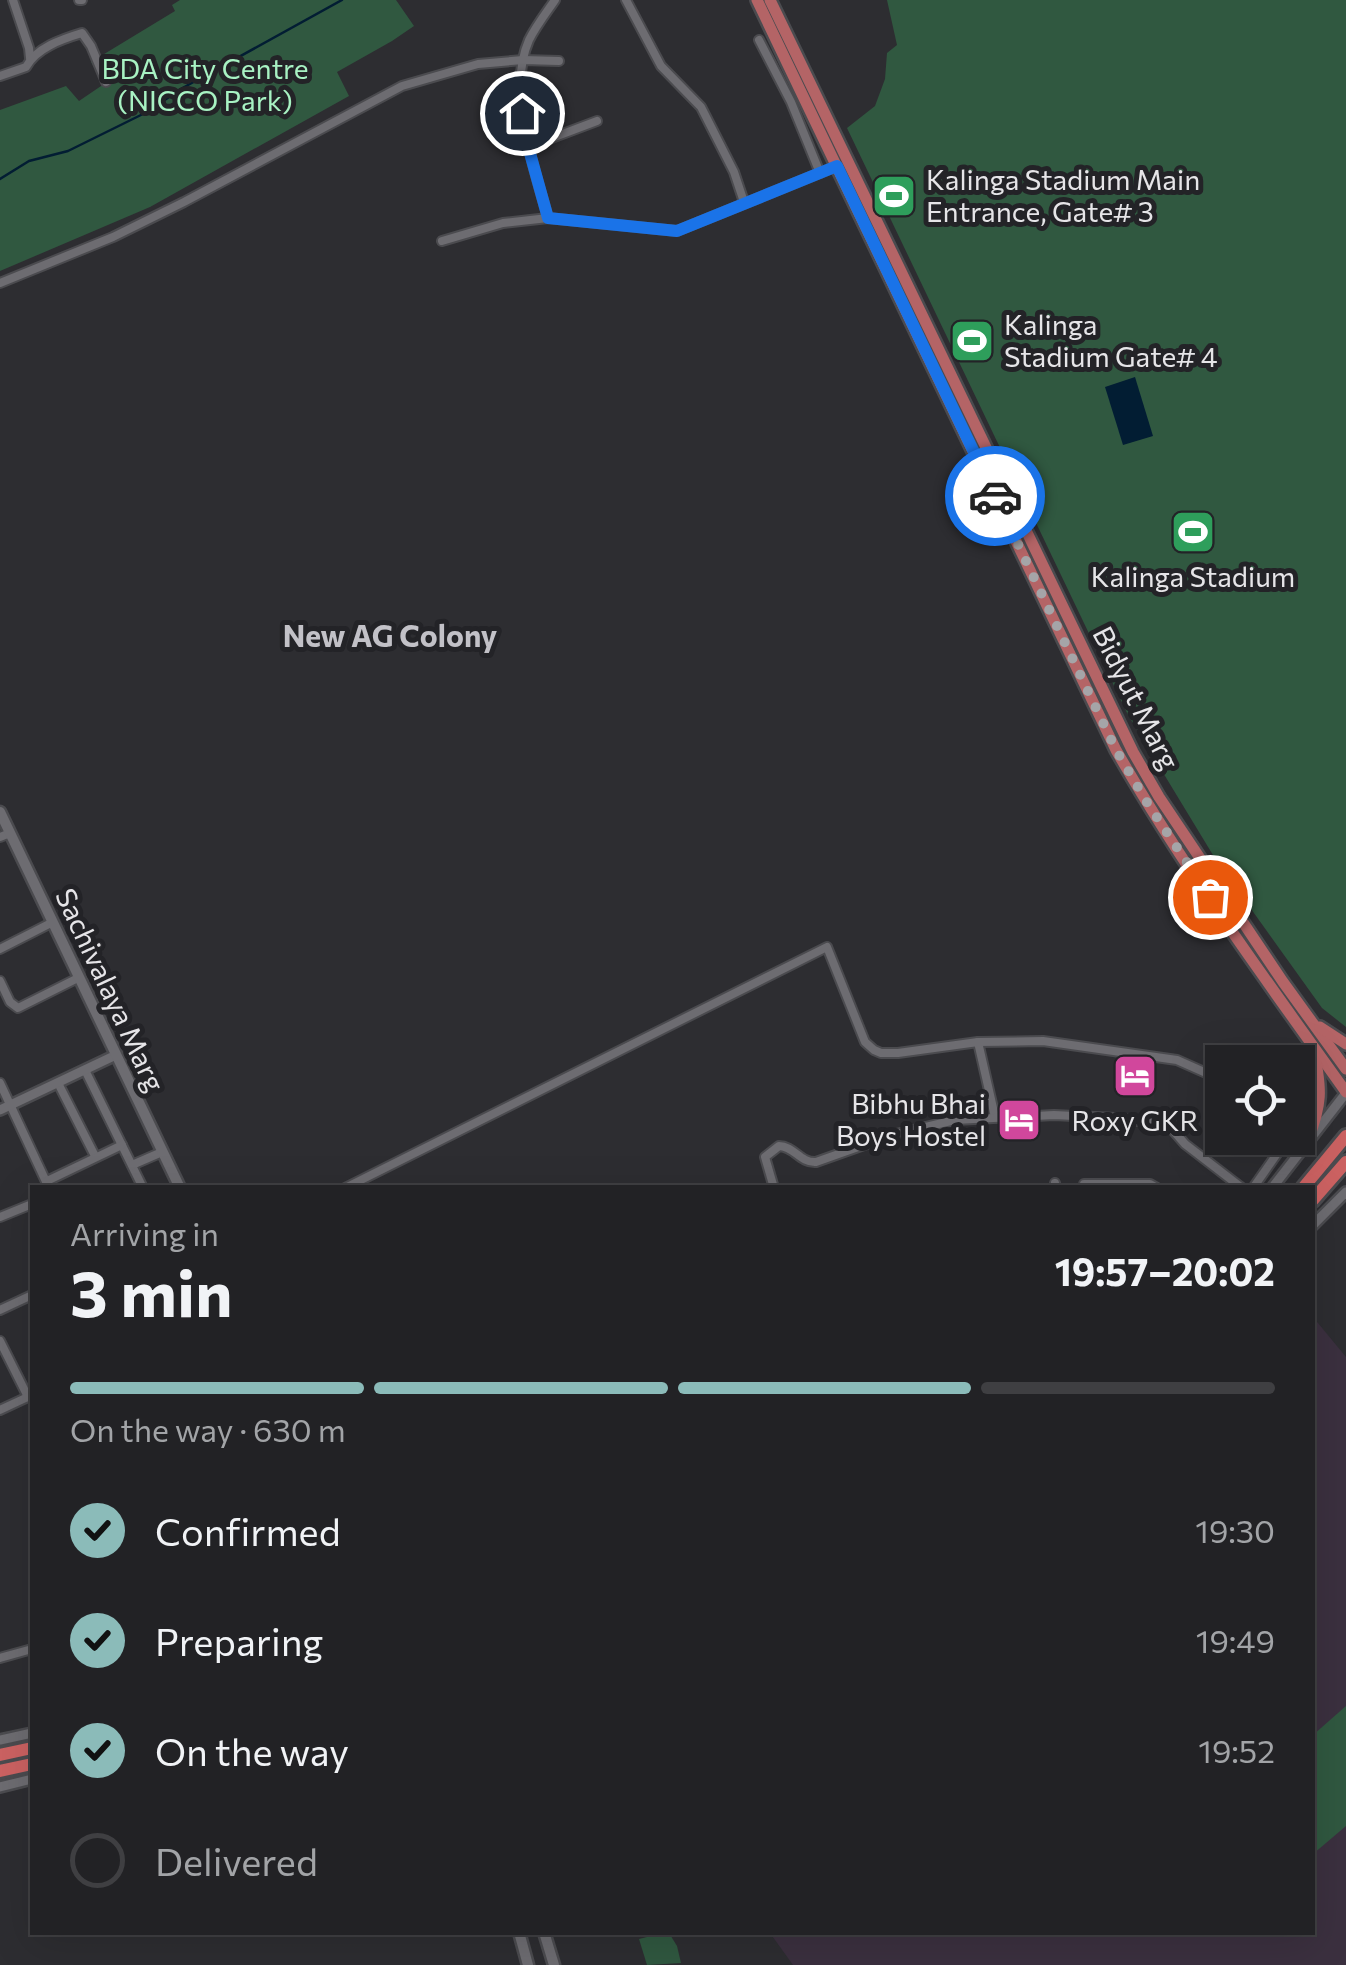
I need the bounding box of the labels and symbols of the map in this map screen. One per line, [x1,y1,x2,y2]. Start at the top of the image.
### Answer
park label: BDA City Centre (NICCO Park) [101,51,309,117]
pin [480,71,565,156]
place label: Kalinga Stadium Main Entrance, Gate# 3 [926,162,1200,228]
sports icon: Kalinga Stadium Main Entrance, Gate# 3 [871,173,917,219]
place label: Kalinga Stadium Gate# 4 [1004,307,1218,373]
sports icon: Kalinga Stadium Gate# 4 [949,318,995,364]
courier [945,446,1045,546]
sports icon: Kalinga Stadium [1170,509,1216,555]
place label: Kalinga Stadium [1091,559,1295,593]
district label: New AG Colony [283,616,498,653]
street label: Bidyut Marg [1086,620,1187,775]
pin [1168,855,1253,940]
street label: Sachivalaya Marg [49,883,173,1096]
hotel icon: Roxy GKR [1112,1053,1158,1099]
place label: Bibhu Bhai Boys Hostel [836,1086,986,1152]
hotel icon: Bibhu Bhai Boys Hostel [996,1097,1042,1143]
place label: Roxy GKR [1072,1103,1198,1137]

